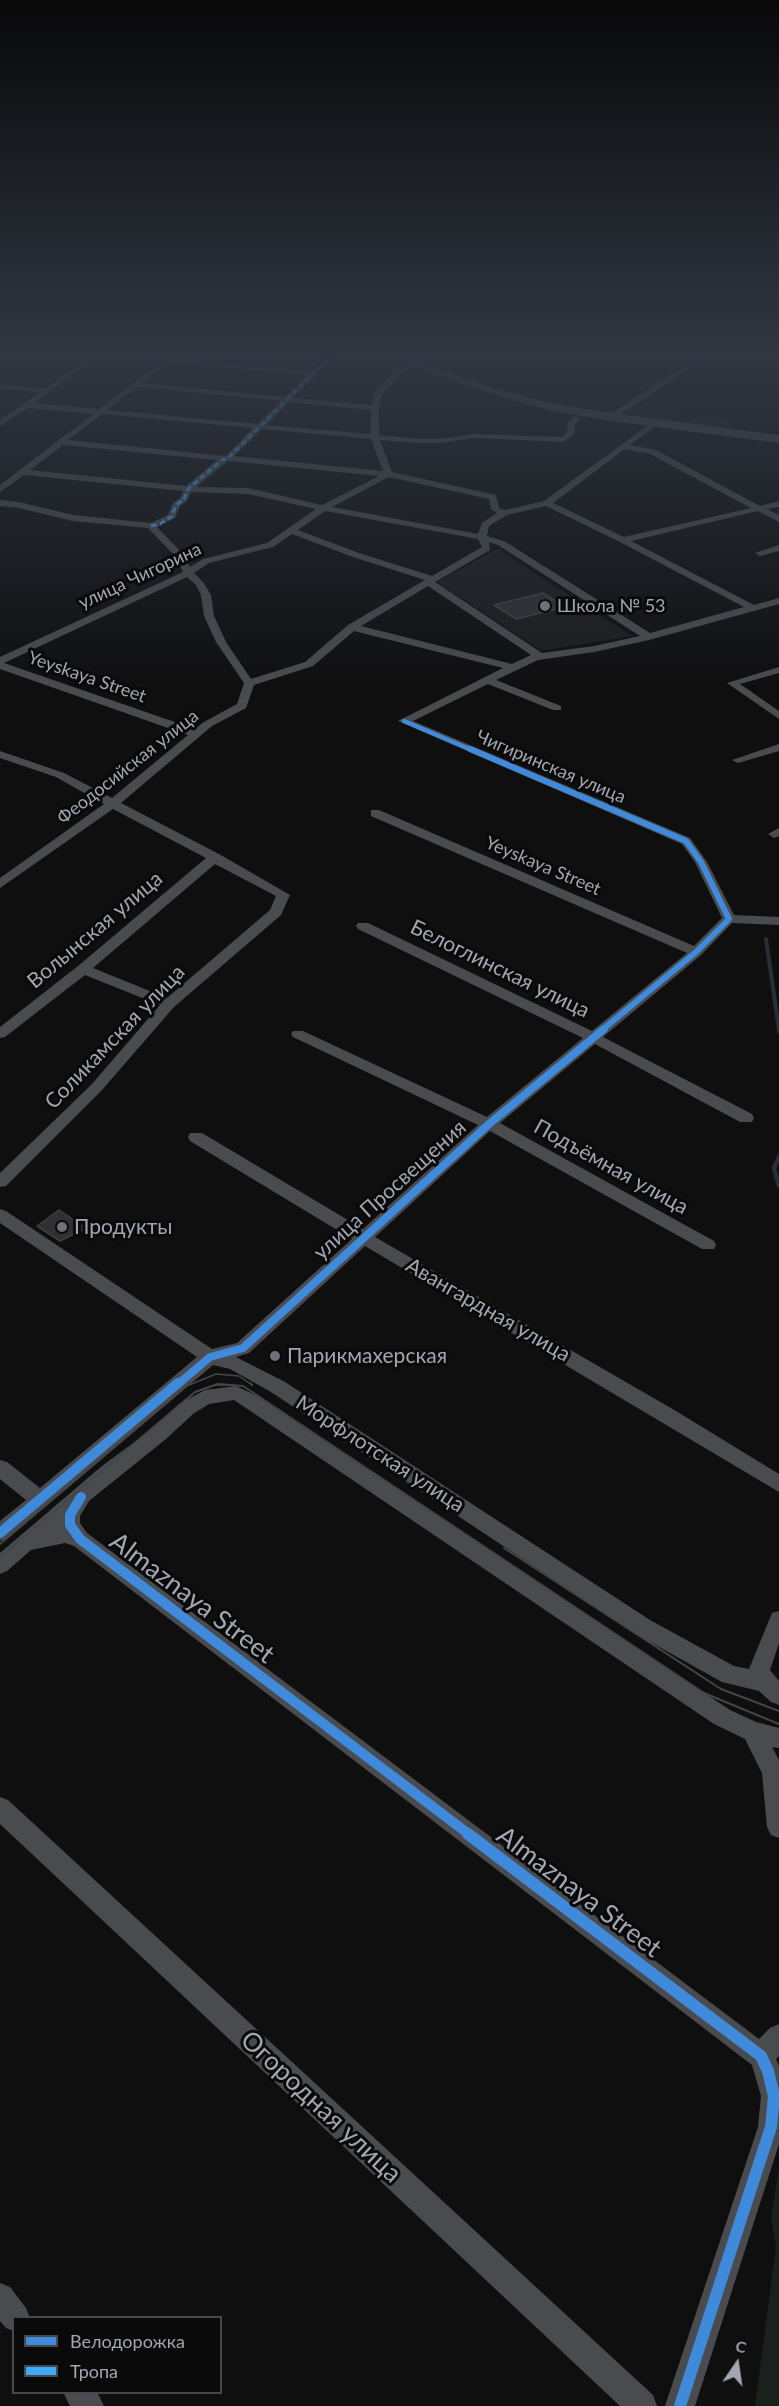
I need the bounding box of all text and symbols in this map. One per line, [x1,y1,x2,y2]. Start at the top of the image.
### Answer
street label: улица Чигорина [75,538,205,614]
place label: Школа № 53 [557,595,666,617]
marker: Школа № 53 [538,599,552,613]
street label: Yeyskaya Street [25,647,149,707]
street label: Феодосийская улица [53,705,203,829]
street label: Чигиринская улица [473,726,629,808]
street label: Yeyskaya Street [482,832,604,900]
street label: Волынская улица [22,866,168,994]
street label: Белоглинская улица [406,915,594,1023]
street label: Соликамская улица [40,960,190,1114]
street label: Подъёмная улица [529,1114,693,1220]
street label: улица Просвещения [309,1115,471,1265]
place label: Продукты [74,1214,173,1240]
marker: Продукты [55,1220,69,1234]
street label: Авангардная улица [401,1253,575,1367]
place label: Парикмахерская [287,1343,447,1369]
marker: Парикмахерская [268,1349,282,1363]
street label: Морфлотская улица [291,1390,469,1518]
street label: Almaznaya Street [104,1526,280,1670]
street label: Almaznaya Street [491,1820,667,1964]
street label: Огородная улица [234,2025,408,2189]
legend [12,2316,222,2394]
text: Велодорожка [70,2330,185,2352]
north arrow [707,2334,767,2394]
text: С [734,2336,748,2356]
text: Тропа [70,2360,118,2382]

